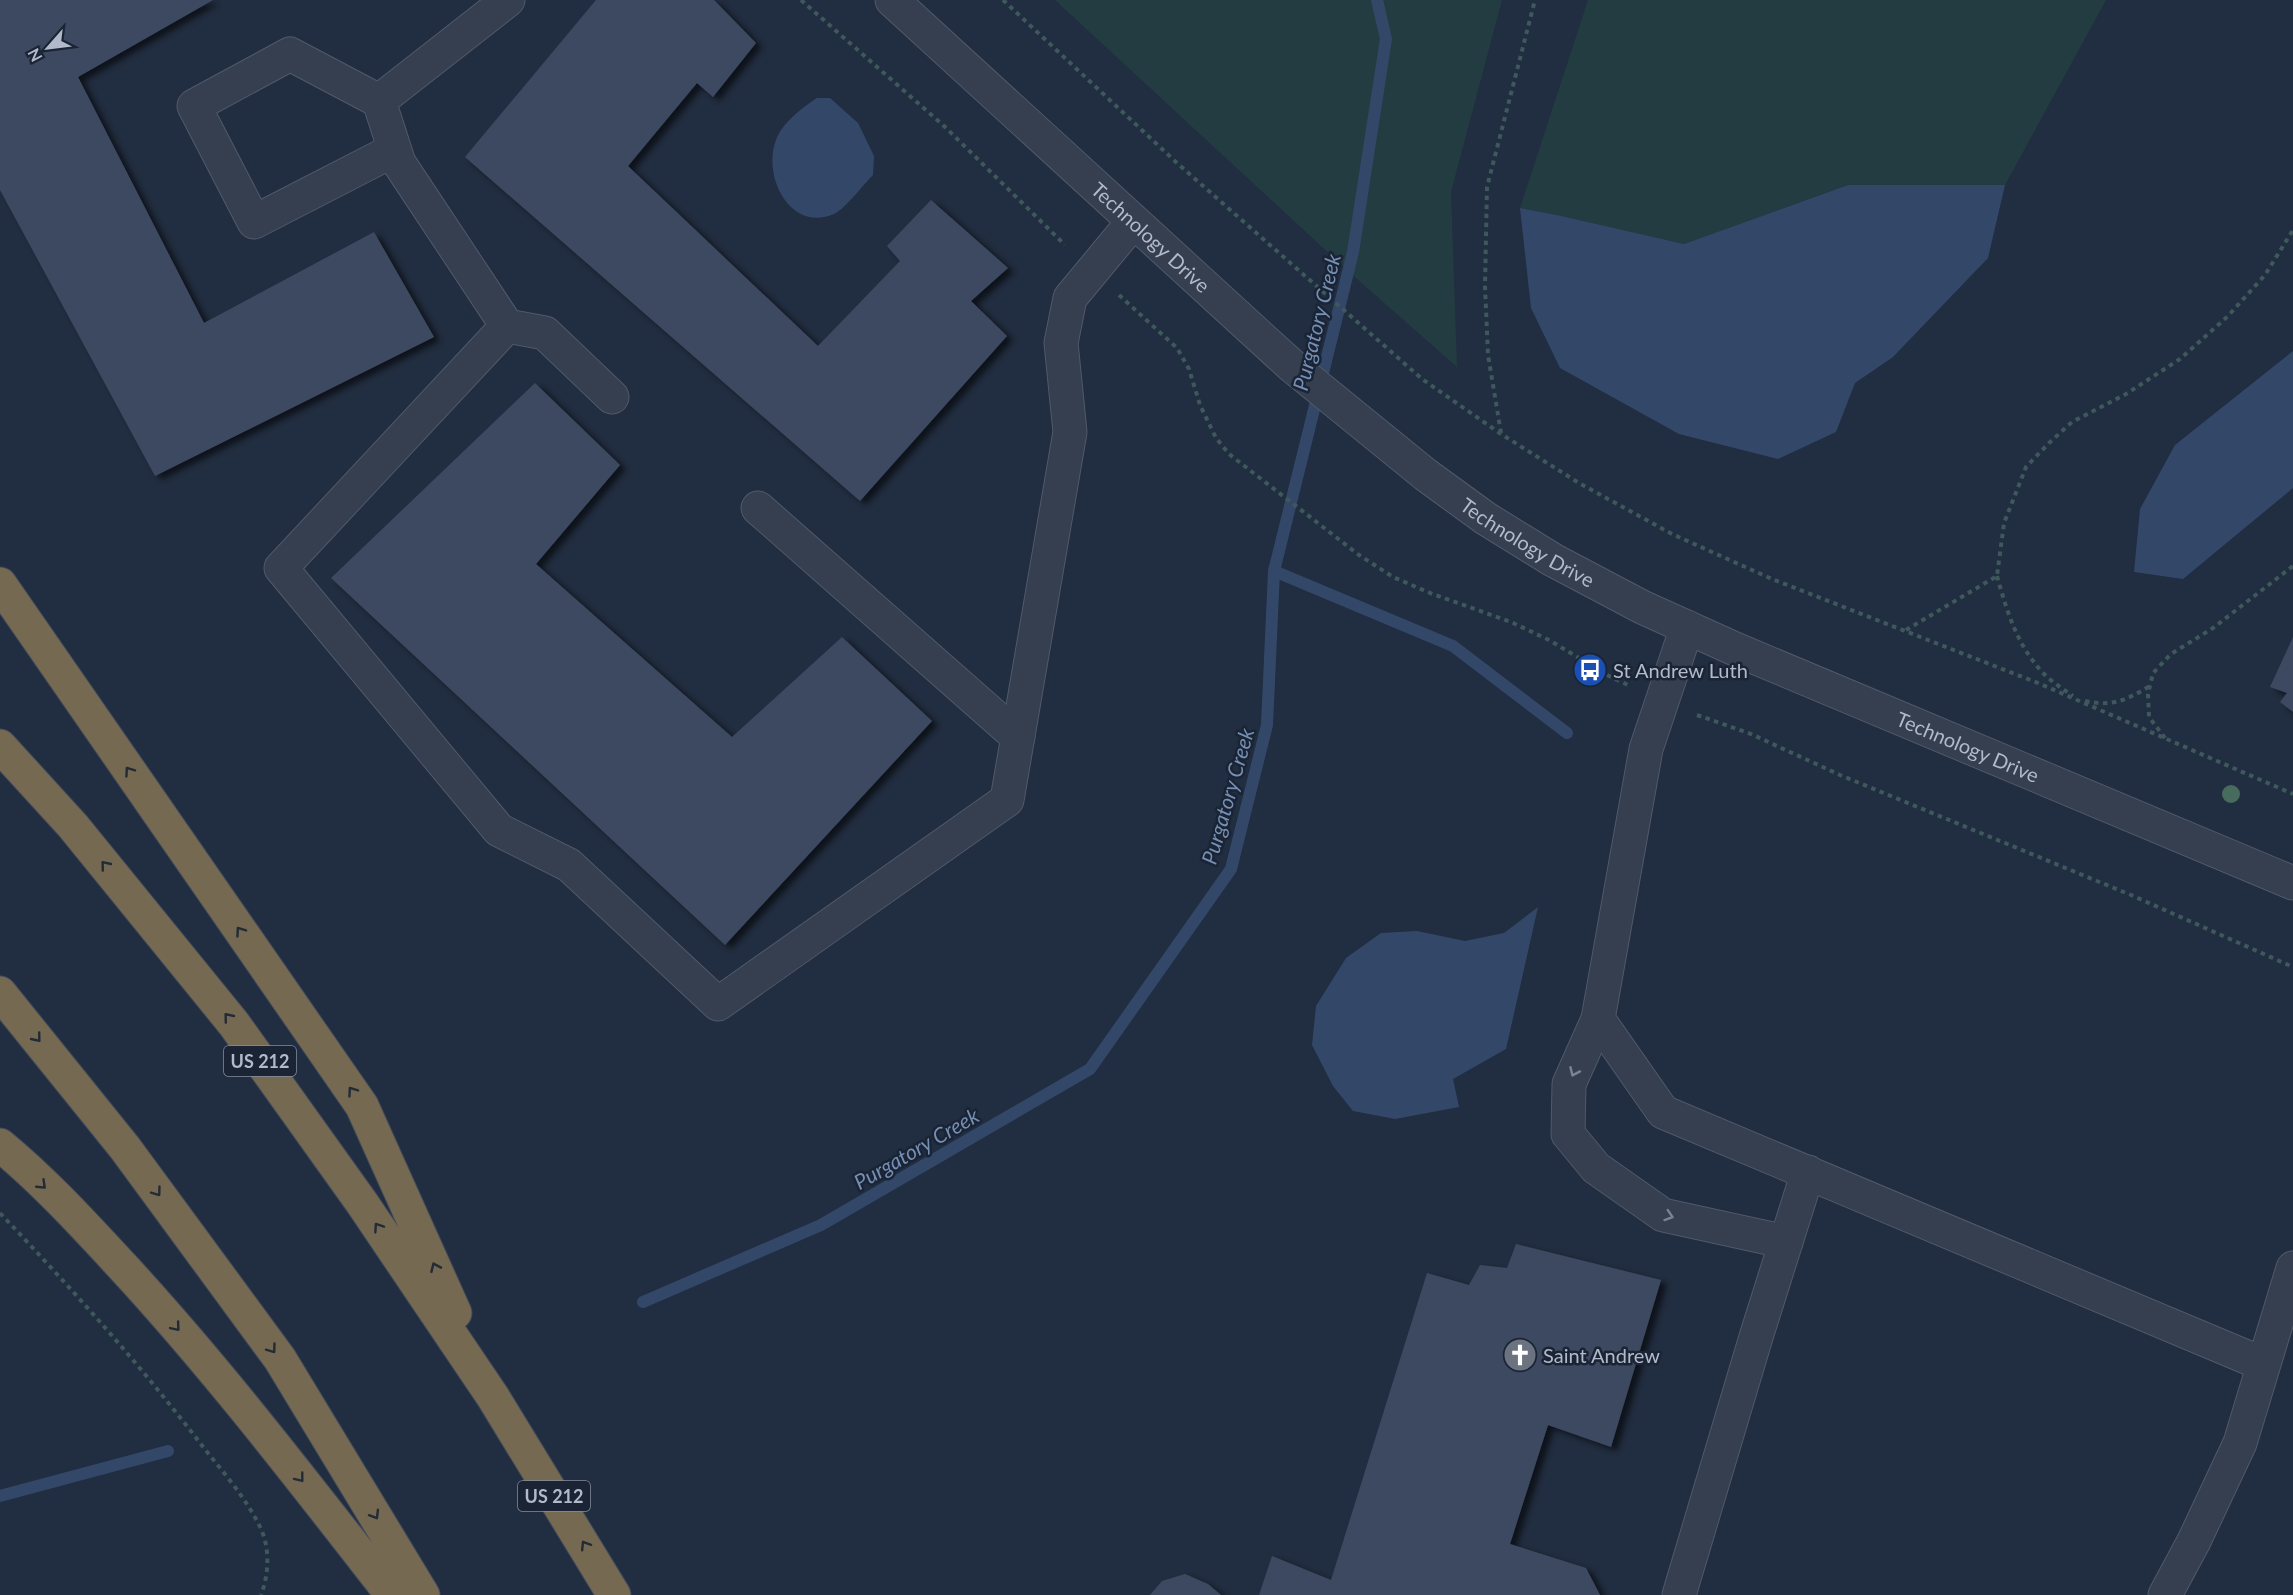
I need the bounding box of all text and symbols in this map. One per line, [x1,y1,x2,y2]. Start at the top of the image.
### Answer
north arrow [18,18,78,78]
text: N [23,45,46,65]
street label: Technology Drive [1087,177,1215,297]
water label: Purgatory Creek [1287,250,1345,393]
street label: Technology Drive [1456,492,1599,592]
bus stop icon: St Andrew Luth [1572,652,1608,688]
place label: St Andrew Luth [1613,658,1748,682]
street label: Technology Drive [1893,706,2043,787]
water label: Purgatory Creek [1196,724,1259,867]
one-way arrow [125,767,136,778]
one-way arrow [102,861,113,872]
one-way arrow [236,927,247,938]
one-way arrow [225,1013,236,1024]
one-way arrow [29,1031,40,1042]
road number: US 212 [224,1046,296,1076]
one-way arrow [1569,1066,1581,1077]
one-way arrow [348,1086,359,1097]
water label: Purgatory Creek [849,1102,984,1194]
one-way arrow [36,1178,46,1189]
one-way arrow [150,1185,161,1196]
one-way arrow [1663,1209,1674,1221]
one-way arrow [374,1222,385,1233]
one-way arrow [430,1263,442,1274]
one-way arrow [169,1320,180,1331]
church icon: Saint Andrew [1502,1337,1538,1373]
one-way arrow [265,1342,276,1353]
place label: Saint Andrew [1543,1343,1660,1367]
one-way arrow [292,1471,303,1482]
road number: US 212 [518,1481,590,1511]
one-way arrow [367,1509,379,1519]
one-way arrow [580,1541,592,1551]

